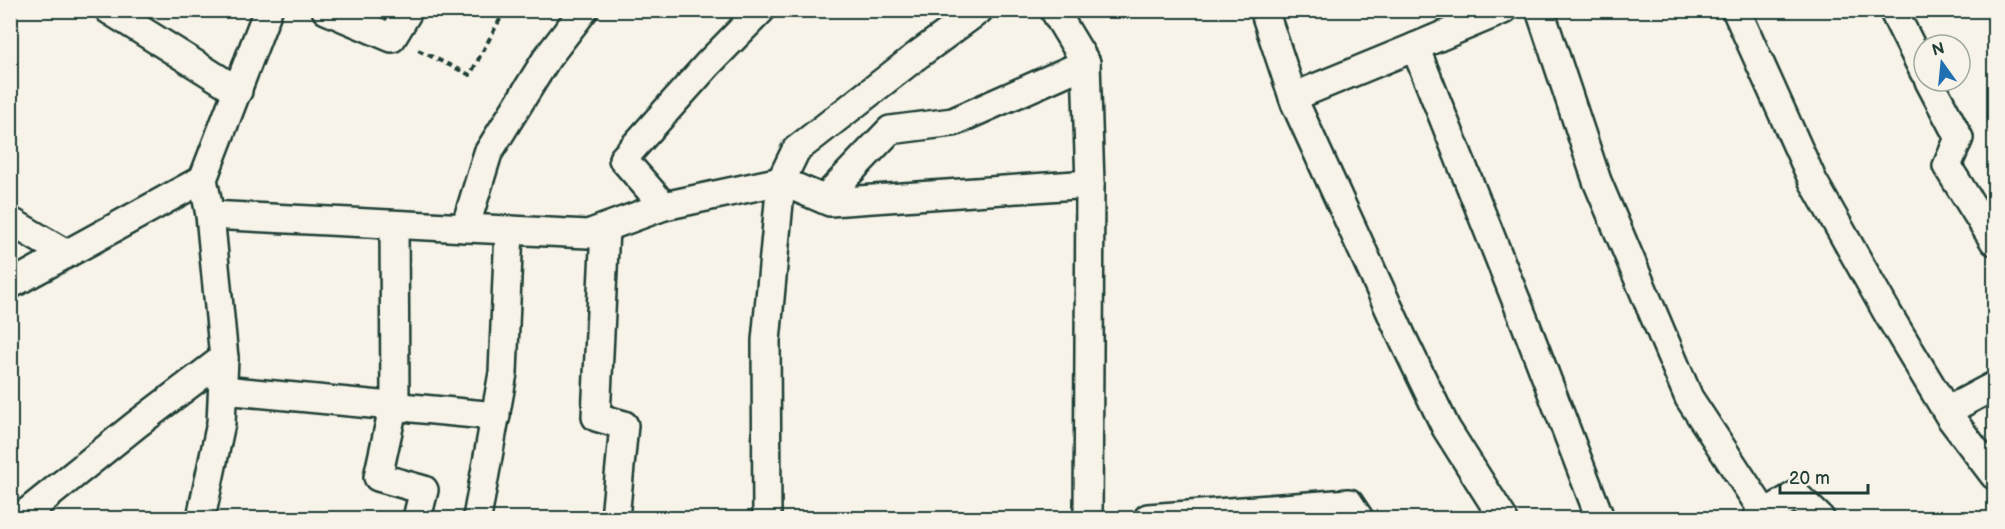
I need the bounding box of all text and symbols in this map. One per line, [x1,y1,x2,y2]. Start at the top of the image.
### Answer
north arrow [1912,33,1972,93]
text: N [1930,39,1947,61]
scale bar [1780,457,1868,495]
text: 20 m [1789,468,1830,489]

